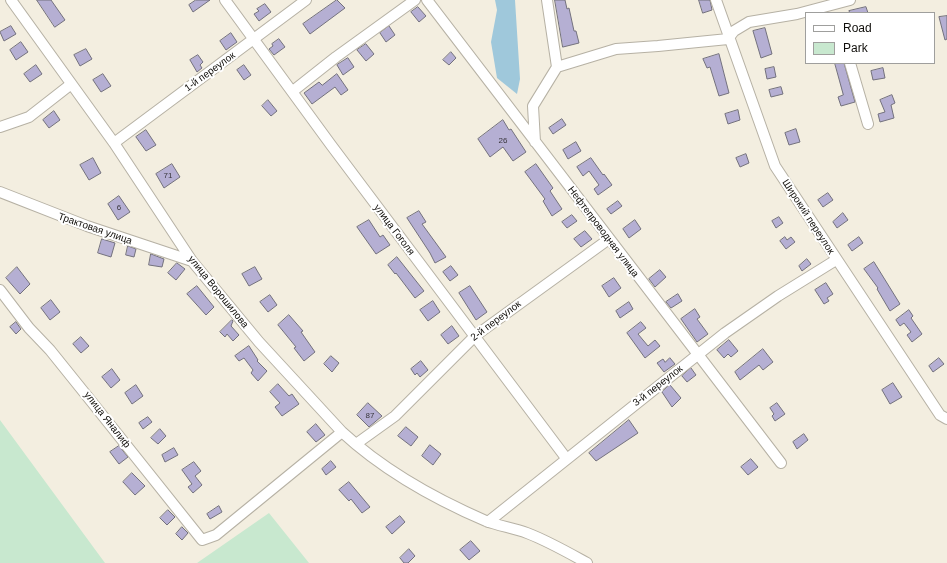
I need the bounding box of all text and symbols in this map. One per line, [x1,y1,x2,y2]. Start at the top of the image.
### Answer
legend [805,12,935,64]
text: Road [843,21,872,35]
text: Park [843,41,868,55]
street label: 1-й переулок [182,50,238,94]
house number: 26 [499,136,507,146]
house number: 71 [164,171,172,181]
street label: Широкий переулок [779,177,837,257]
street label: Нефтепроводная улица [565,184,641,280]
street label: улица Гоголя [371,202,417,258]
house number: 6 [117,203,121,213]
street label: Трактовая улица [56,211,134,247]
street label: улица Ворошилова [185,253,251,331]
street label: 2-й переулок [468,298,524,344]
street label: 3-й переулок [631,363,685,409]
street label: улица Яналиф [81,389,133,451]
house number: 87 [366,411,374,421]

